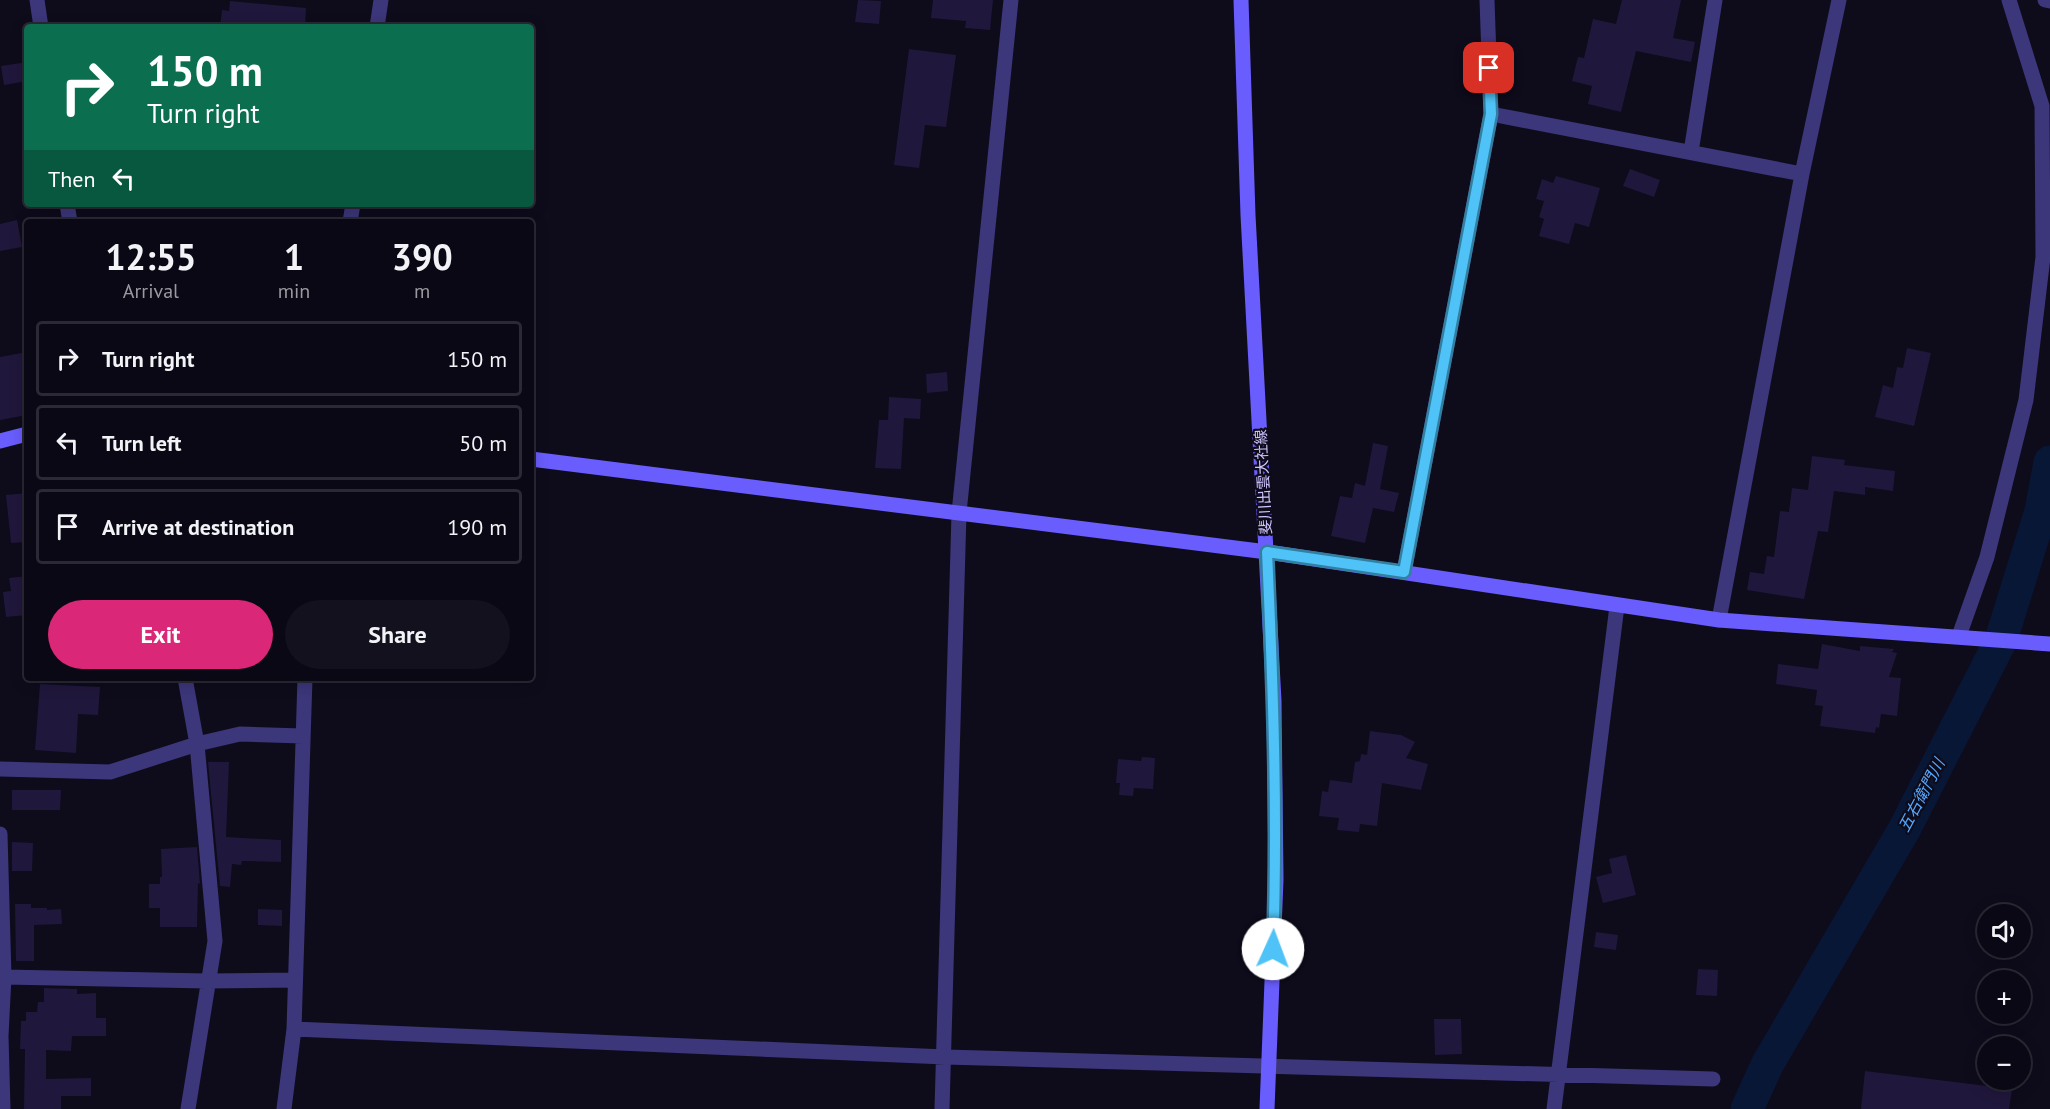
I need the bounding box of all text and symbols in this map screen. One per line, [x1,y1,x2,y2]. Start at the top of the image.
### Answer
pin [1463,42,1514,93]
text: 150 m [147,43,263,98]
icon: right [48,48,126,126]
icon: arrive [1472,51,1505,84]
text: Turn right [147,96,260,130]
icon: left [107,162,140,195]
text: Then [48,165,95,193]
text: 12:55 [105,233,197,280]
text: 1 [284,233,304,280]
text: 390 [392,233,453,280]
text: Arrival [123,278,179,304]
text: min [278,278,310,304]
text: m [414,278,430,304]
icon: right [51,342,84,375]
text: Turn right [102,345,194,373]
text: 150 m [447,345,507,373]
icon: left [51,426,84,459]
text: Turn left [102,429,182,457]
text: 50 m [459,429,507,457]
street label: 斐川出雲大社線 [1251,429,1275,535]
icon: arrive [51,510,84,543]
text: Arrive at destination [102,513,294,541]
text: 190 m [447,513,507,541]
button: Exit [48,600,273,669]
button: Share [285,600,510,669]
water label: 五右衛門川 [1893,753,1950,835]
map controls [1977,904,2031,1090]
button: sound [1977,904,2031,958]
position arrow [1241,917,1305,981]
button: + [1977,970,2031,1024]
button: − [1977,1036,2031,1090]

